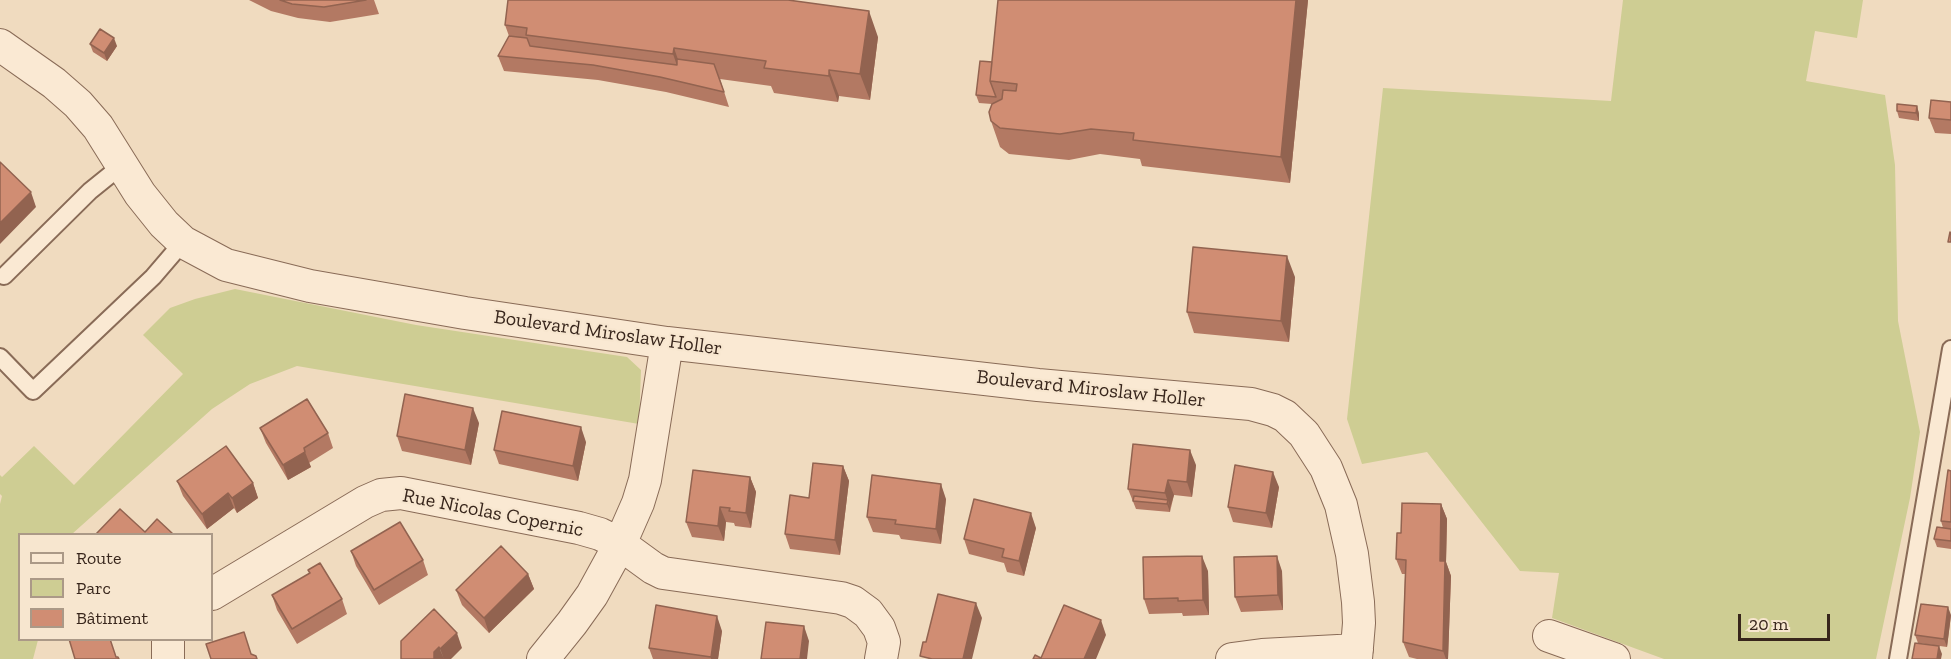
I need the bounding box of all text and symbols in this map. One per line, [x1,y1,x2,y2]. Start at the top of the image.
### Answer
street label: Boulevard Miroslaw Holler [492,305,724,361]
street label: Boulevard Miroslaw Holler [975,365,1207,413]
street label: Rue Nicolas Copernic [401,484,585,542]
legend [18,533,213,641]
text: Route [76,547,121,569]
text: Parc [76,577,111,599]
scale bar [1741,602,1832,640]
text: Bâtiment [76,607,148,629]
text: 20 m [1749,613,1788,635]

